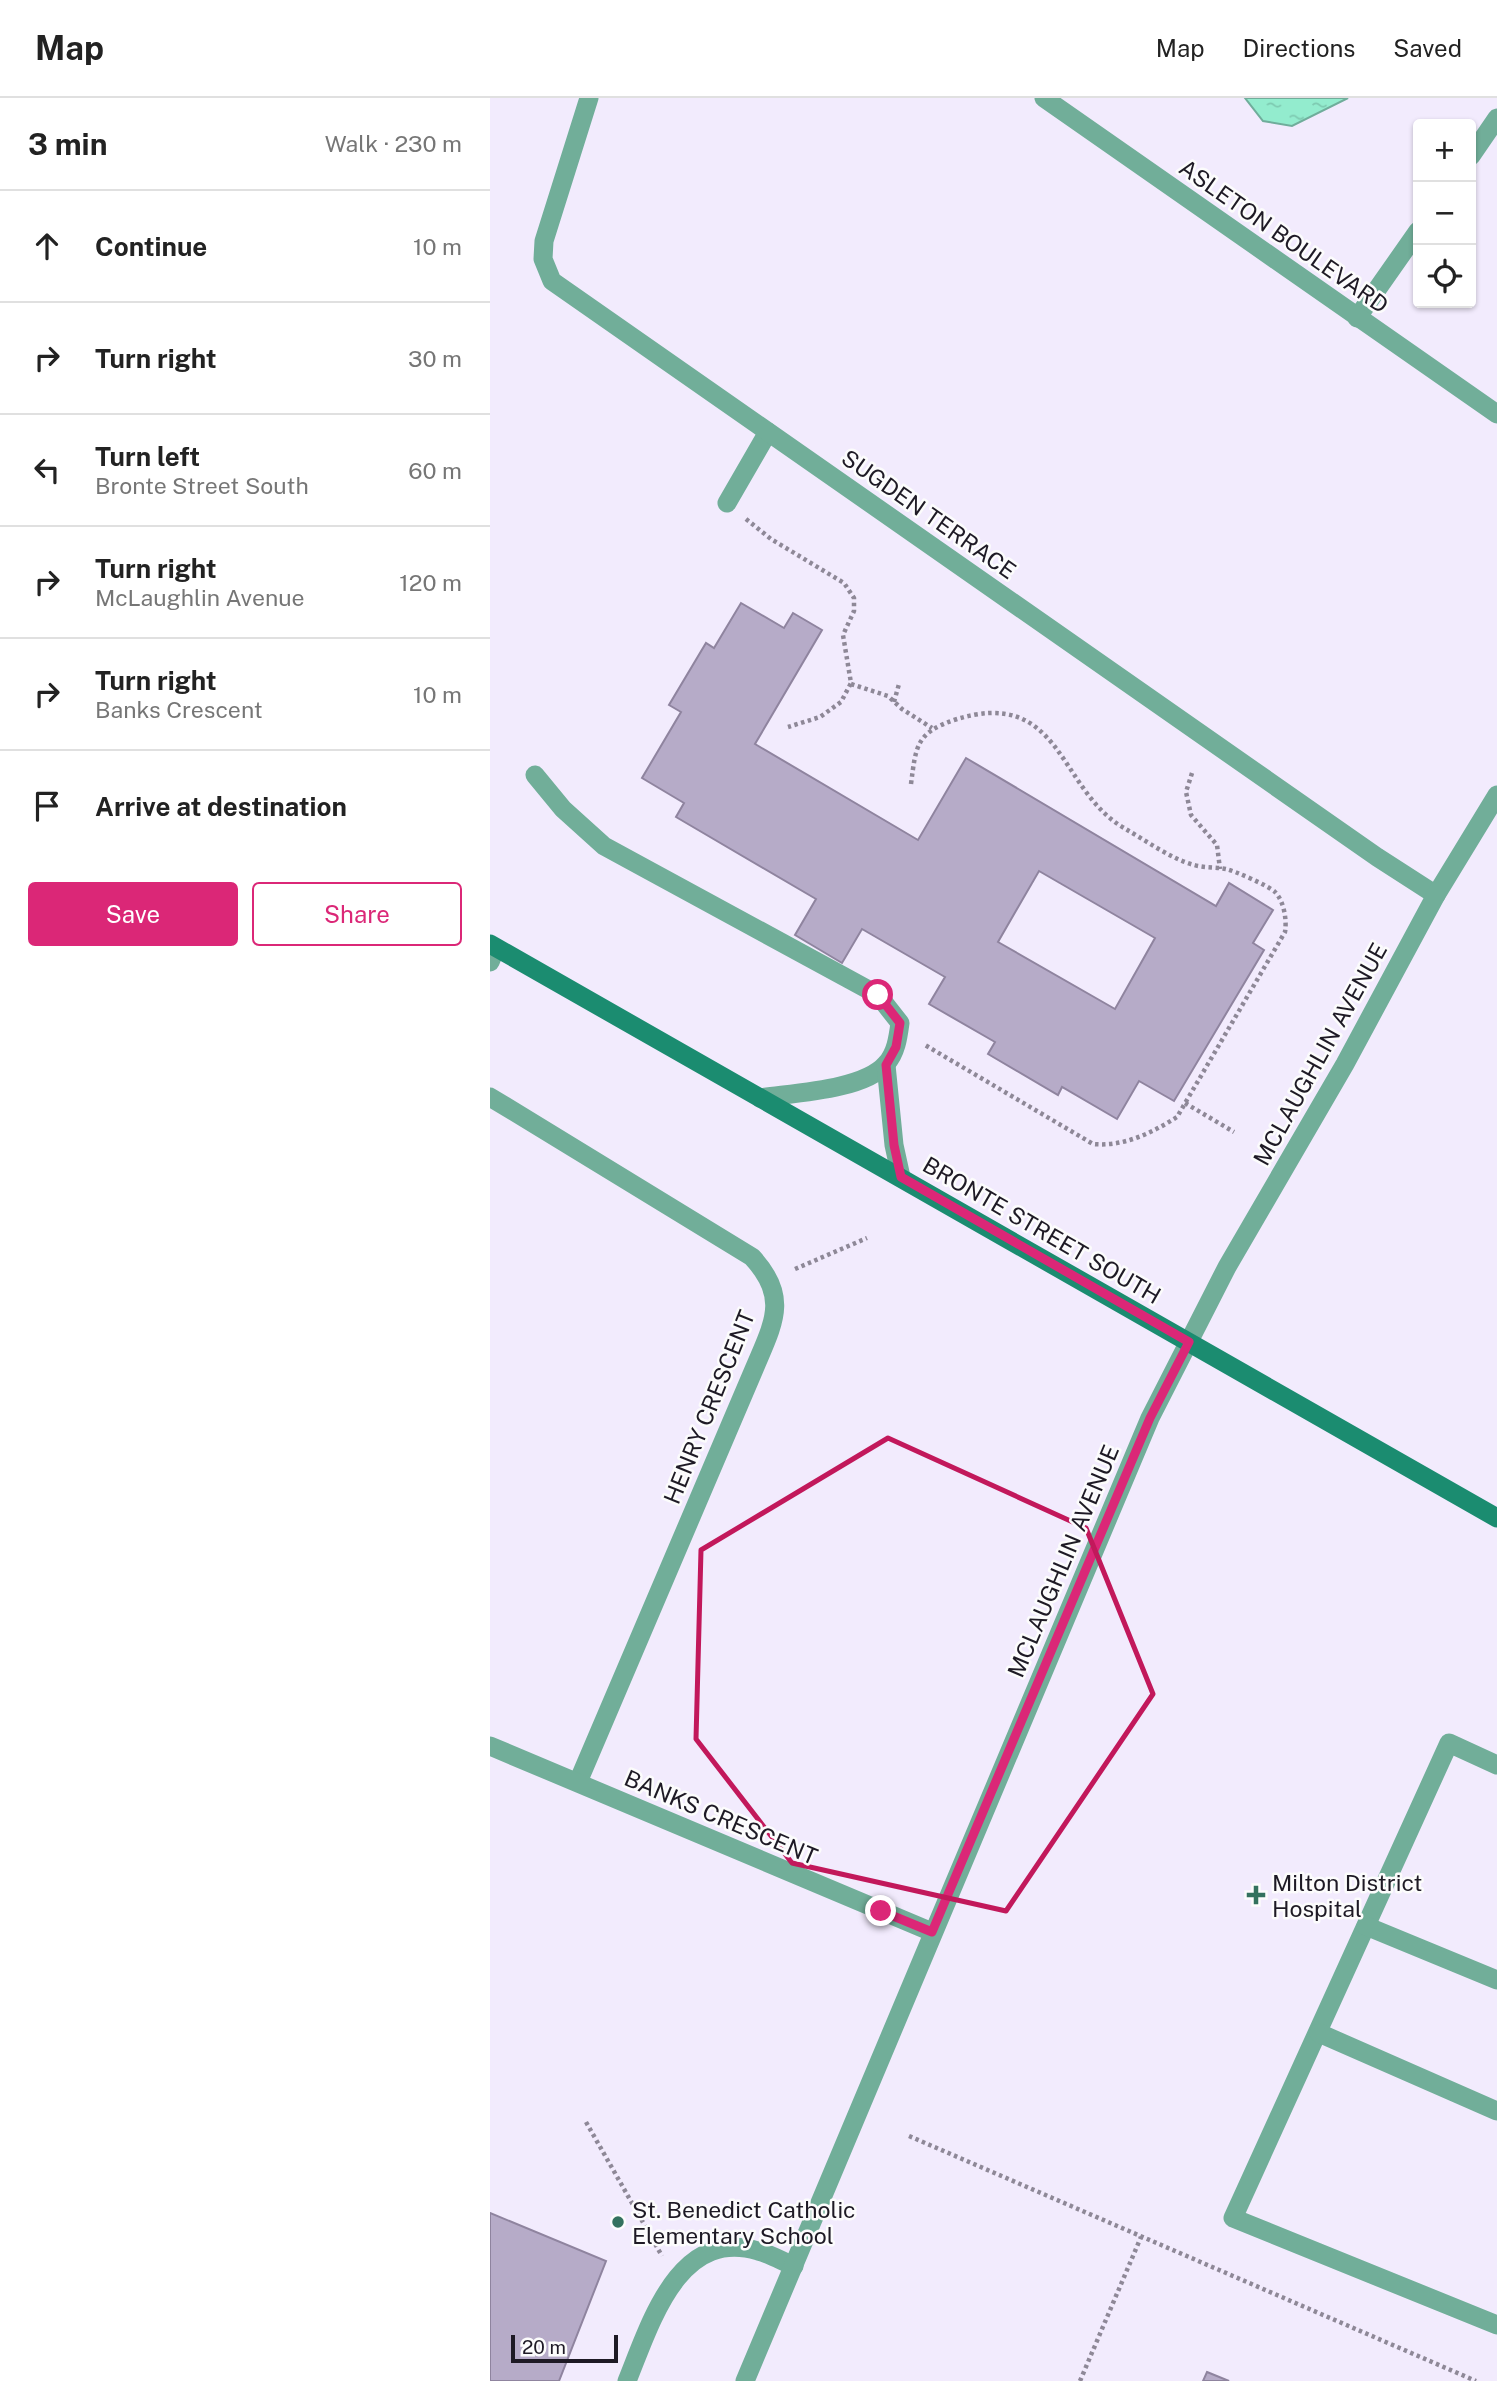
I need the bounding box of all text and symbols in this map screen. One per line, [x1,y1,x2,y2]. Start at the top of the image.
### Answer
text: Map [35,29,104,67]
text: Map [1156,34,1205,62]
text: Directions [1243,34,1355,62]
text: Saved [1393,34,1462,62]
map controls [1413,119,1476,308]
button: + [1413,119,1476,182]
text: 3 min [28,126,107,162]
text: Walk · 230 m [325,130,462,157]
street label: ASLETON BOULEVARD [1174,154,1394,318]
button: − [1413,182,1476,245]
icon: ahead [28,227,66,265]
text: Continue [95,231,207,262]
text: 10 m [413,233,462,260]
button: locate [1413,245,1476,308]
icon: right [28,339,66,377]
text: Turn right [95,343,217,374]
text: 30 m [408,345,462,372]
text: Turn left [95,441,200,472]
street label: SUGDEN TERRACE [837,444,1021,584]
icon: left [28,451,66,489]
text: 60 m [408,457,462,484]
text: Bronte Street South [95,472,309,499]
text: Turn right [95,553,217,584]
icon: right [28,563,66,601]
text: 120 m [399,569,462,596]
text: McLaughlin Avenue [95,584,305,611]
text: Turn right [95,665,217,696]
icon: right [28,675,66,713]
text: 10 m [413,681,462,708]
text: Banks Crescent [95,696,263,723]
icon: arrive [28,787,66,825]
text: Arrive at destination [95,791,347,822]
button: Save [28,882,238,946]
button: Share [252,882,462,946]
street label: MCLAUGHLIN AVENUE [1248,938,1392,1170]
route start [862,979,893,1010]
street label: BRONTE STREET SOUTH [918,1151,1166,1309]
street label: HENRY CRESCENT [658,1306,760,1508]
street label: MCLAUGHLIN AVENUE [1002,1441,1124,1681]
street label: BANKS CRESCENT [620,1764,822,1870]
place label: Milton District Hospital [1272,1869,1422,1922]
marker: Milton District Hospital [1246,1885,1266,1905]
route end [865,1895,896,1926]
place label: St. Benedict Catholic Elementary School [632,2196,856,2249]
marker: St. Benedict Catholic Elementary School [610,2214,626,2230]
scale bar [511,2332,618,2364]
text: 20 m [522,2336,566,2358]

